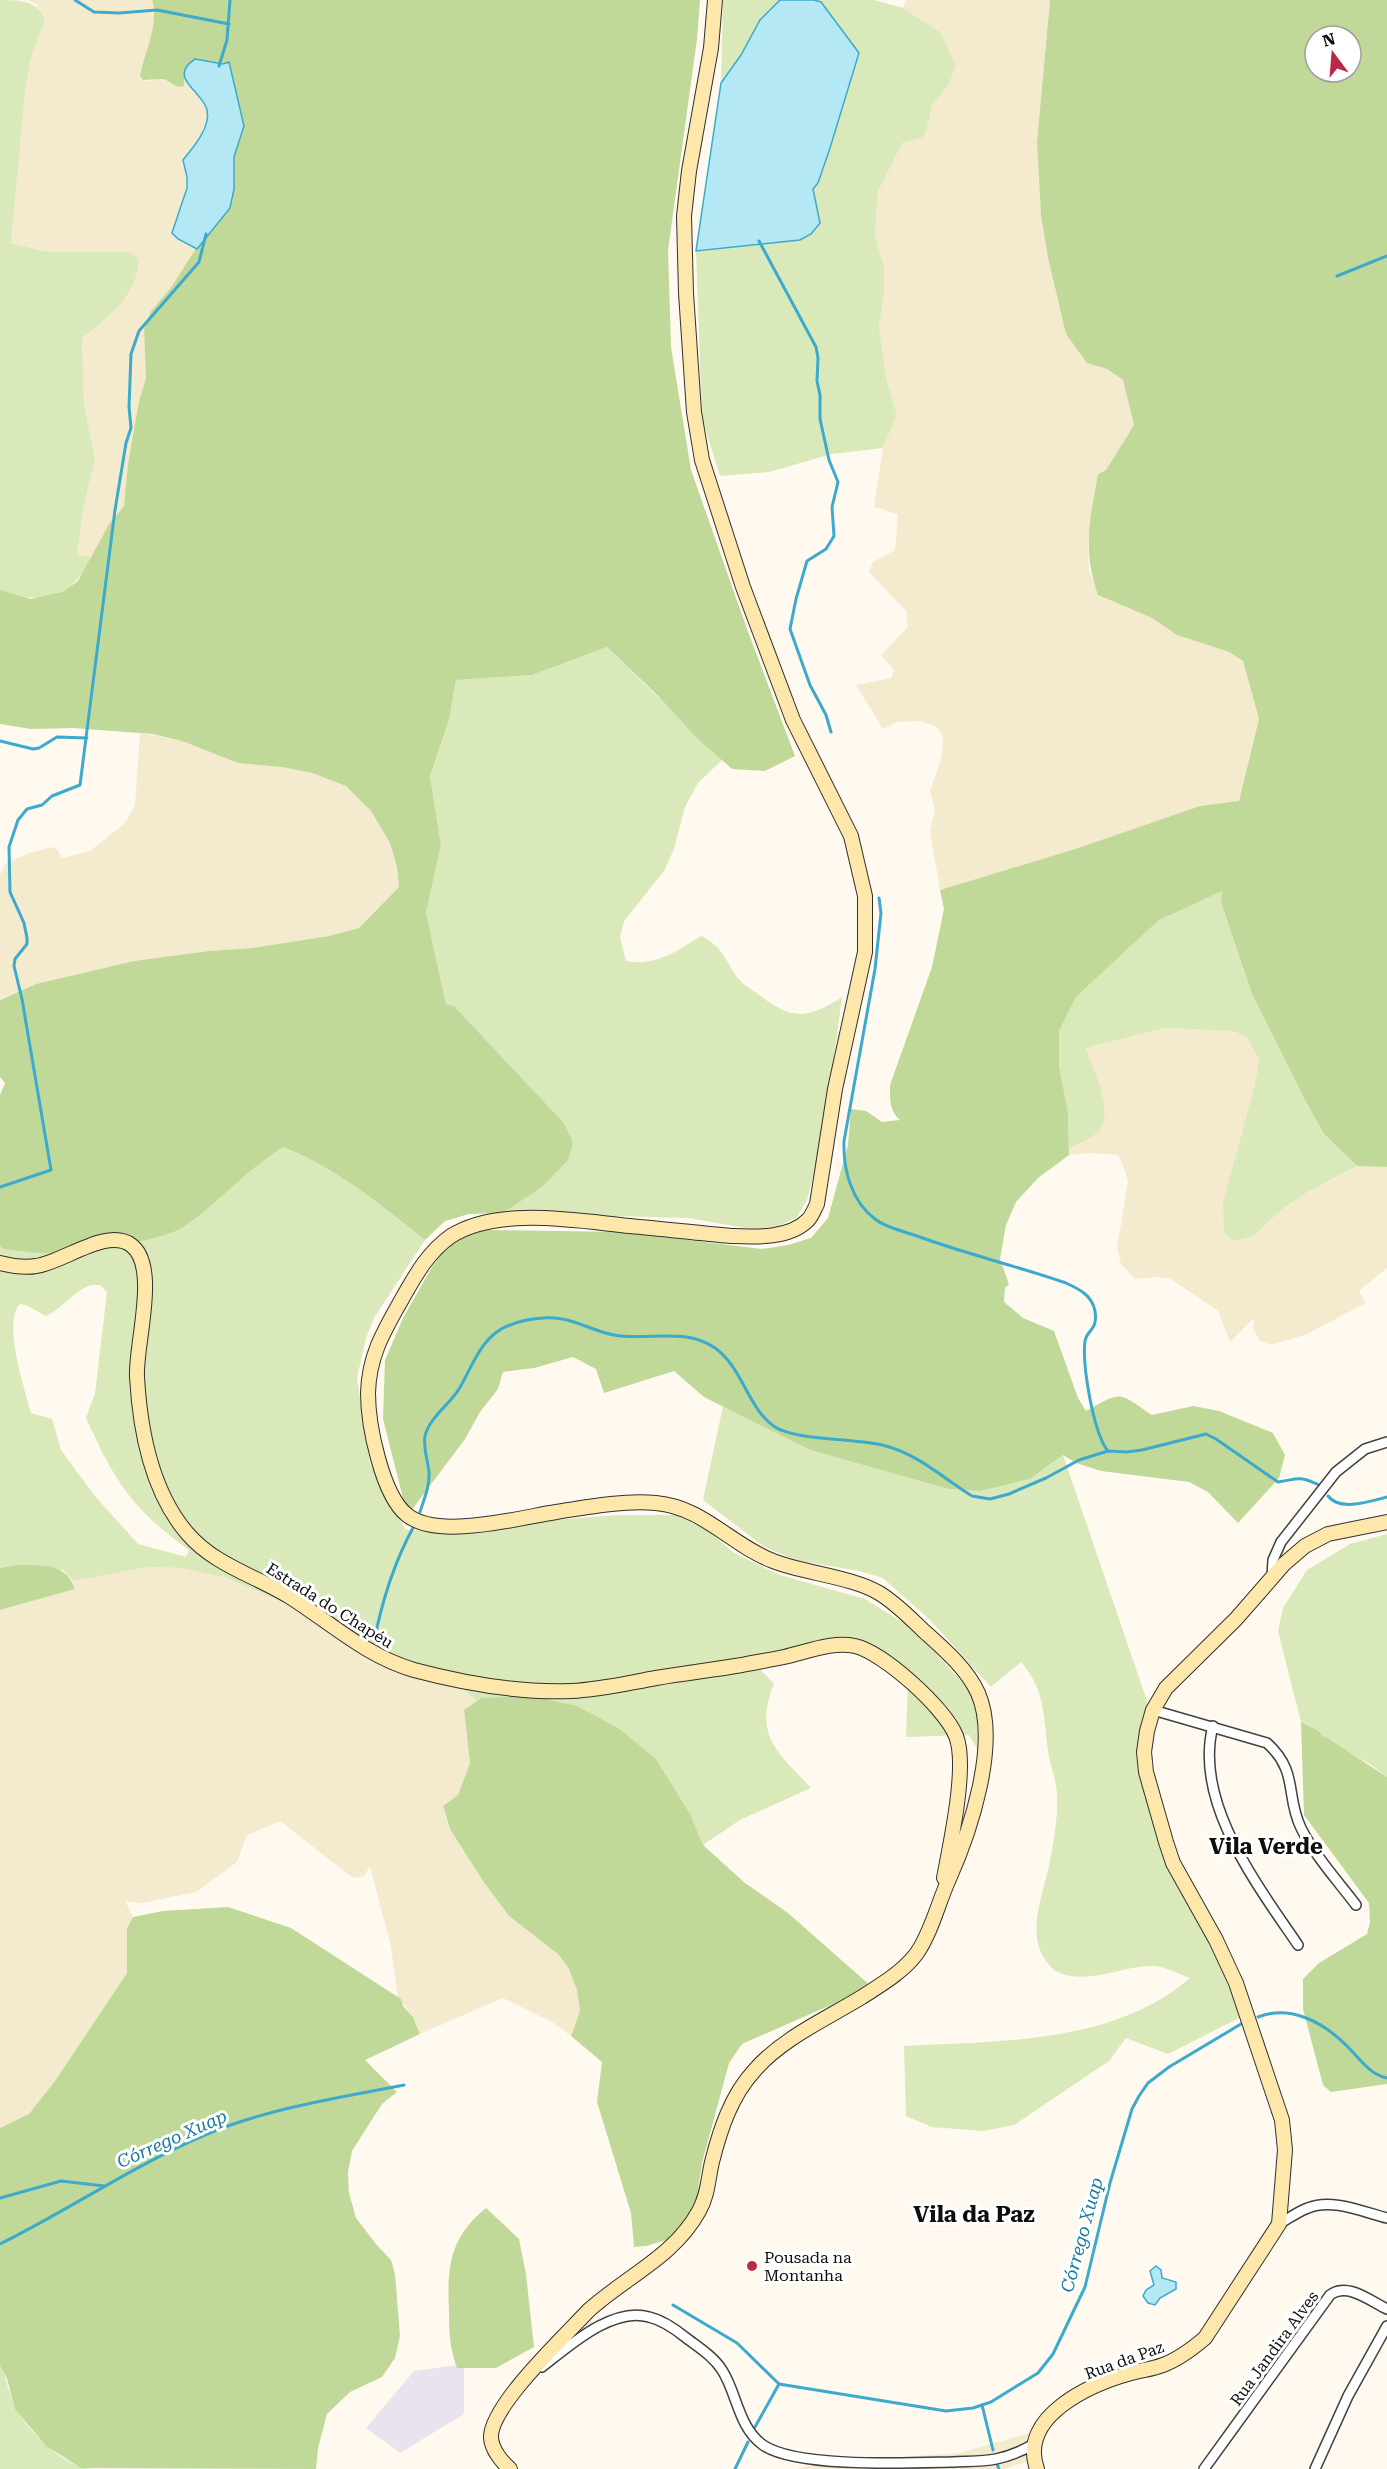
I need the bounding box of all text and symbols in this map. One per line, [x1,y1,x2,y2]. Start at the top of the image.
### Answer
north arrow [1303,24,1363,84]
text: N [1320,29,1338,51]
street label: Estrada do Chapéu [263,1559,397,1652]
district label: Vila Verde [1209,1834,1323,1859]
water label: Córrego Xuap [114,2105,230,2172]
water label: Córrego Xuap [1056,2175,1107,2295]
district label: Vila da Paz [913,2202,1035,2227]
place label: Pousada na Montanha [764,2248,852,2285]
marker: Pousada na Montanha [745,2259,759,2273]
street label: Rua Jandira Alves [1226,2287,1323,2409]
street label: Rua da Paz [1082,2337,1167,2384]

